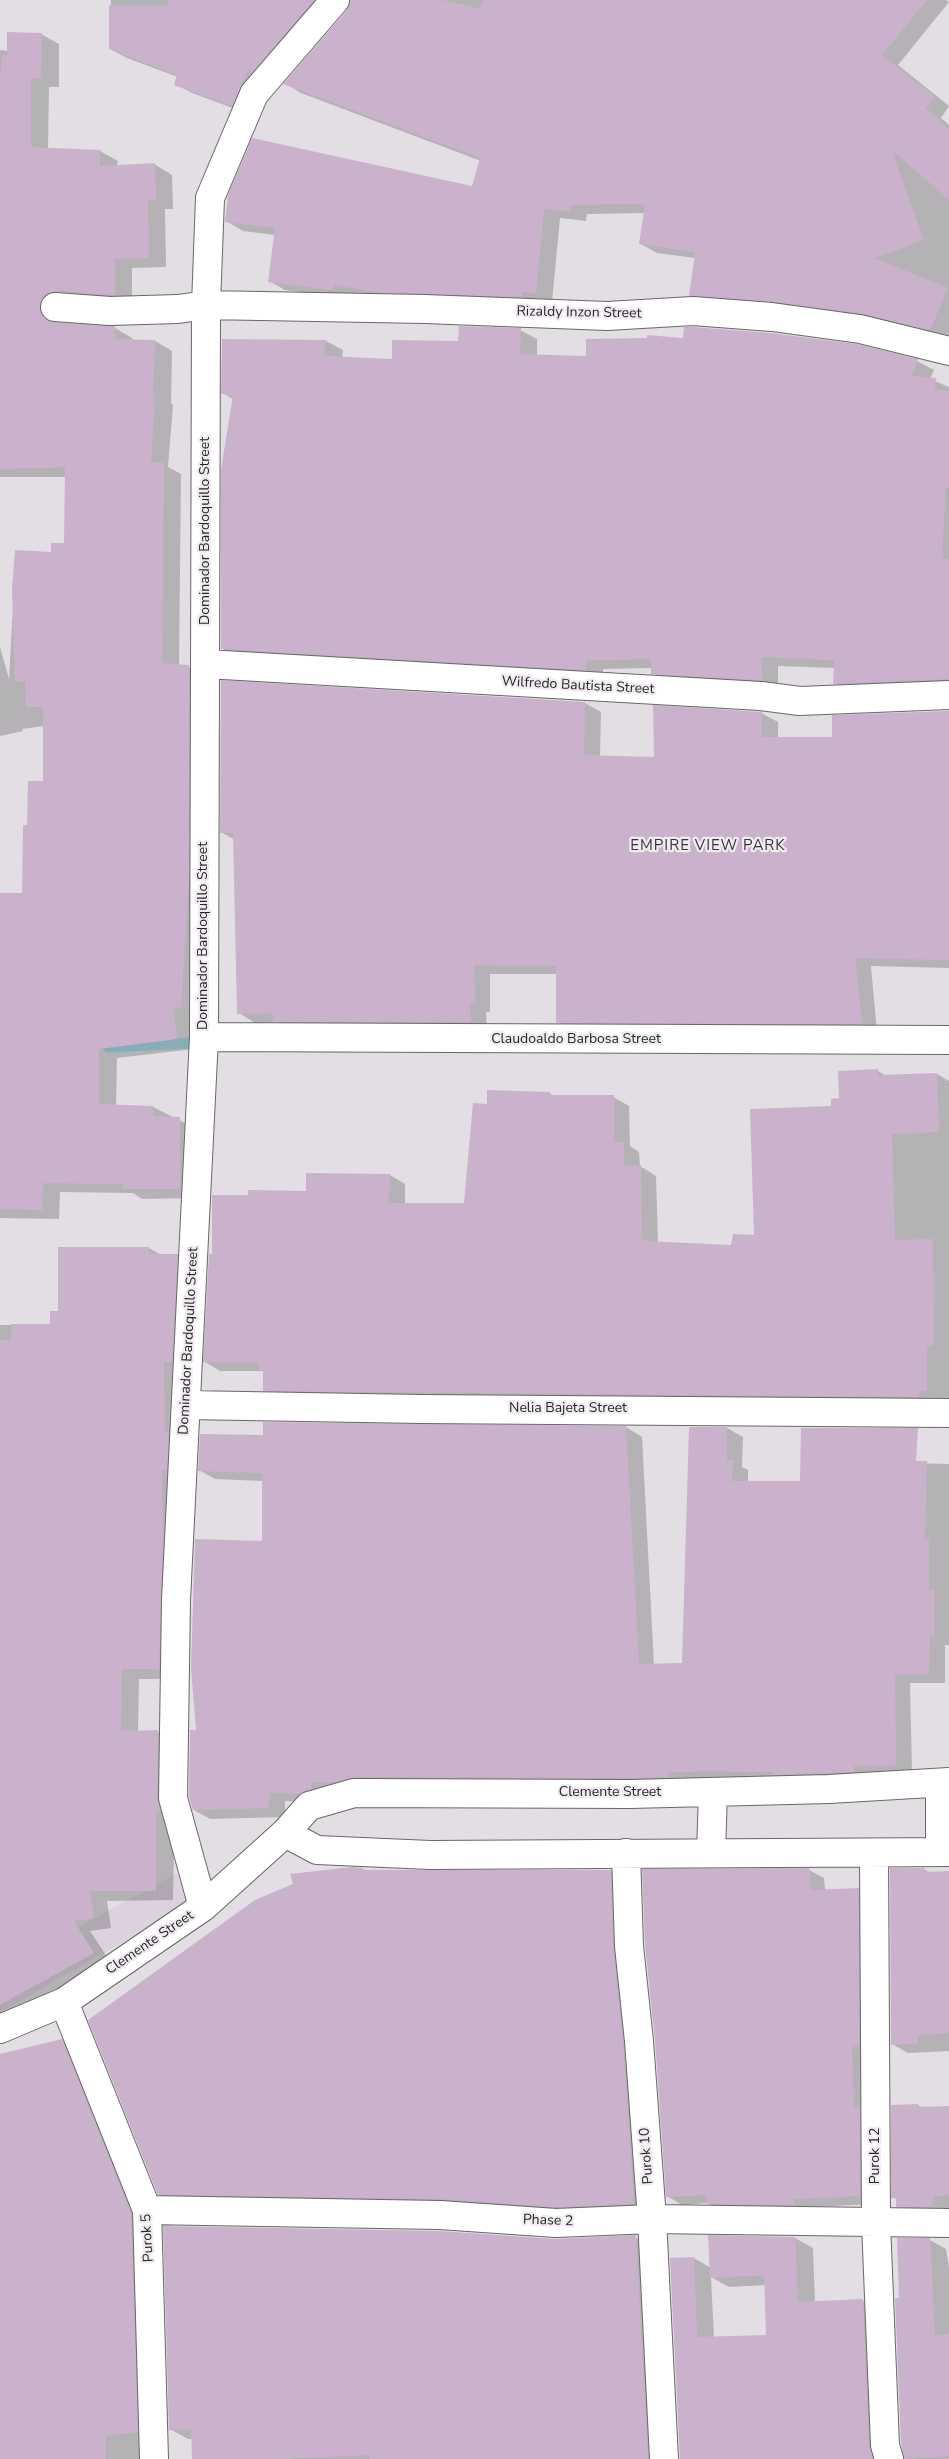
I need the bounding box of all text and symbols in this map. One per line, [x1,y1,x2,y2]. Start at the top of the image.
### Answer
street label: Rizaldy Inzon Street [516,304,642,322]
street label: Dominador Bardoquillo Street [198,437,214,625]
street label: Wilfredo Bautista Street [501,674,655,698]
district label: EMPIRE VIEW PARK [628,837,788,855]
street label: Dominador Bardoquillo Street [196,842,212,1030]
street label: Claudoaldo Barbosa Street [491,1032,661,1048]
street label: Dominador Bardoquillo Street [176,1247,202,1435]
street label: Nelia Bajeta Street [509,1401,627,1417]
street label: Clemente Street [559,1785,661,1801]
street label: Clemente Street [103,1907,197,1979]
street label: Purok 10 [637,2127,657,2185]
street label: Purok 12 [868,2128,884,2184]
street label: Phase 2 [523,2212,573,2230]
street label: Purok 5 [138,2213,158,2263]

